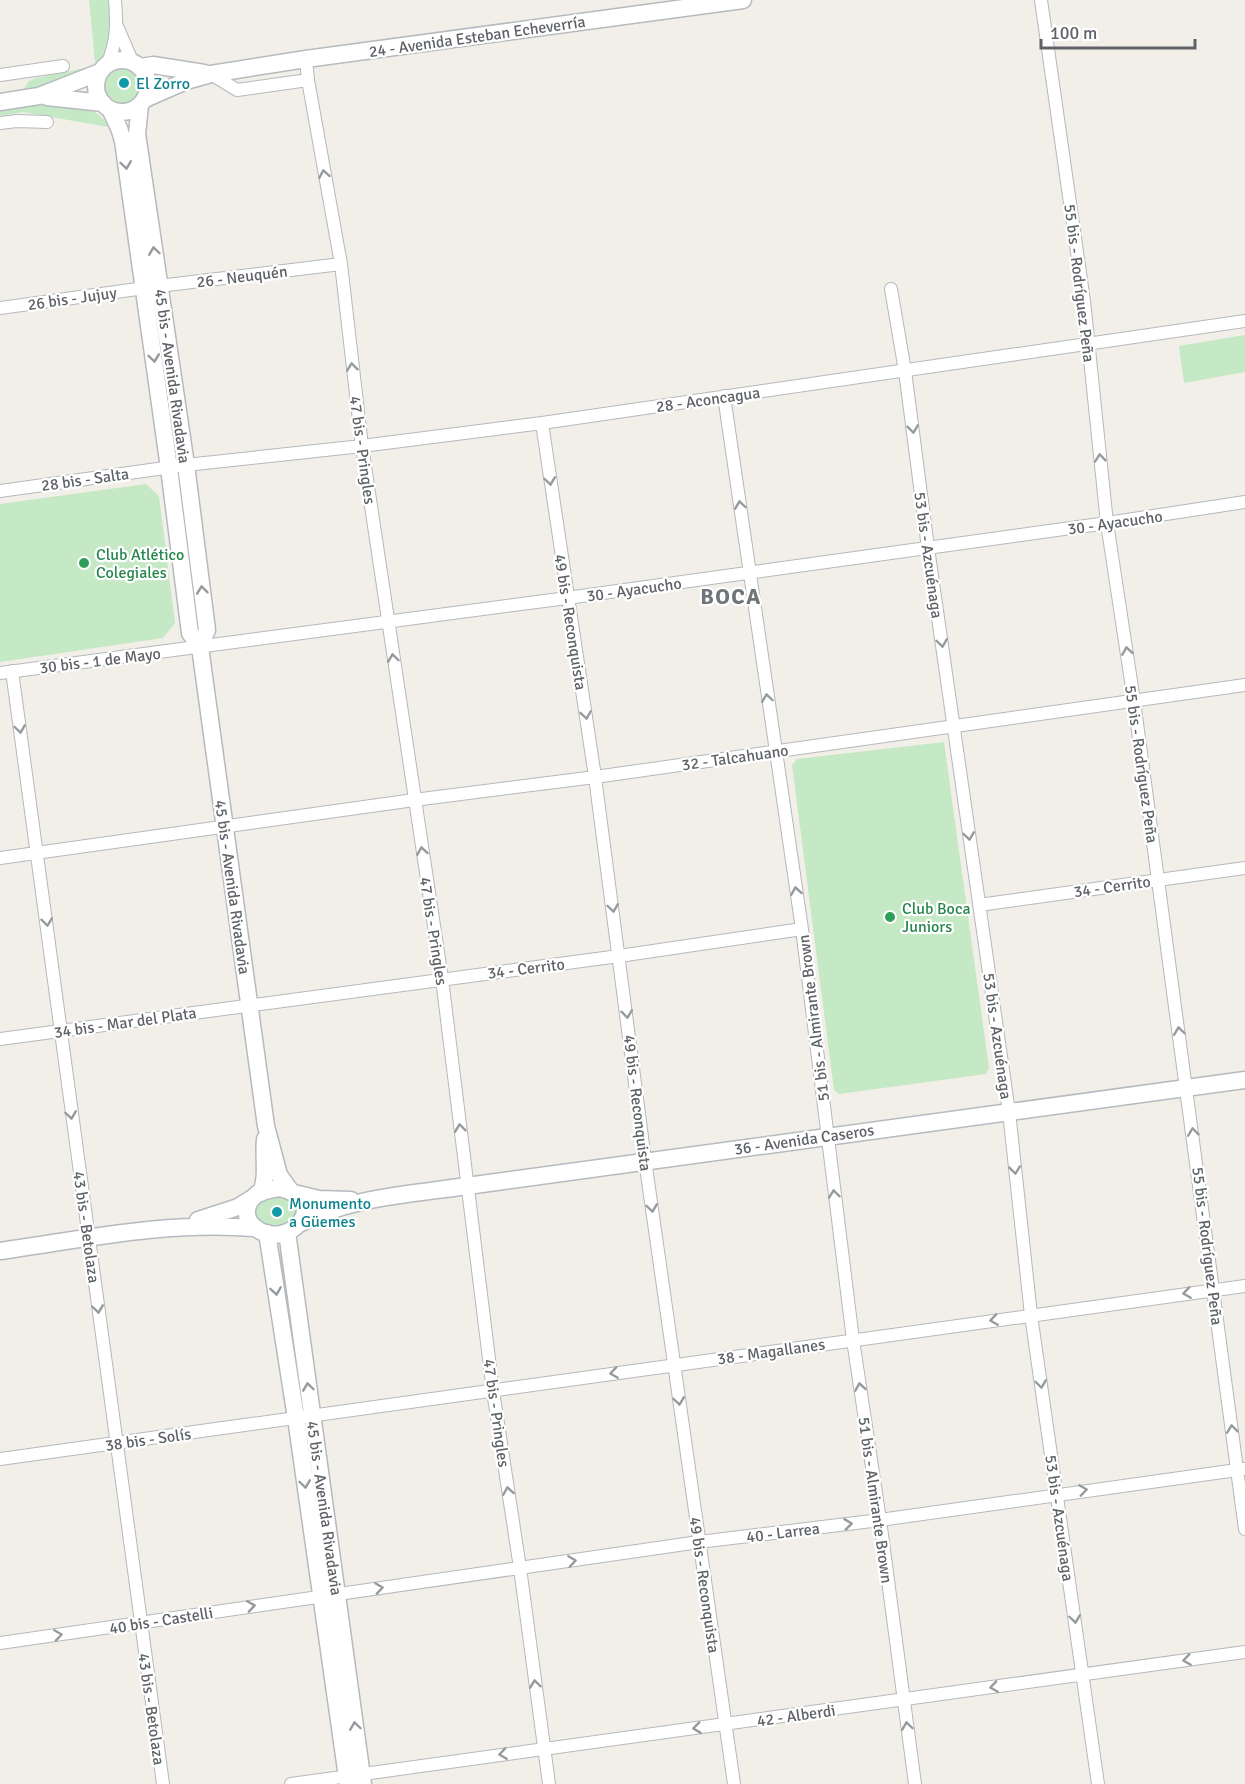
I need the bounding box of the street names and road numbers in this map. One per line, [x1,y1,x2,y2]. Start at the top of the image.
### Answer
street label: 24 - Avenida Esteban Echeverría [368,12,587,62]
street label: 55 bis - Rodríguez Peña [1059,203,1099,363]
street label: 26 - Neuquén [196,261,289,292]
street label: 26 bis - Jujuy [26,283,118,315]
street label: 45 bis - Avenida Rivadavia [150,288,194,465]
street label: 28 - Aconcagua [655,383,762,417]
street label: 47 bis - Pringles [345,395,380,506]
street label: 28 bis - Salta [40,464,130,496]
street label: 53 bis - Azcuénaga [909,491,947,620]
street label: 30 - Ayacucho [1066,506,1164,540]
street label: 49 bis - Reconquista [549,553,591,692]
street label: 30 - Ayacucho [585,573,683,607]
street label: 30 bis - 1 de Mayo [38,644,162,678]
street label: 55 bis - Rodríguez Peña [1120,684,1162,844]
street label: 32 - Talcahuano [680,741,790,775]
street label: 45 bis - Avenida Rivadavia [210,799,254,976]
street label: 34 - Cerrito [1072,872,1152,902]
street label: 47 bis - Pringles [415,876,451,987]
street label: 51 bis - Almirante Brown [794,933,834,1102]
street label: 34 - Cerrito [486,954,566,984]
street label: 53 bis - Azcuénaga [978,972,1016,1101]
street label: 34 bis - Mar del Plata [53,1003,198,1043]
street label: 49 bis - Reconquista [619,1034,655,1172]
street label: 36 - Avenida Caseros [733,1120,875,1160]
street label: 55 bis - Rodríguez Peña [1187,1166,1227,1326]
street label: 43 bis - Betolaza [68,1170,104,1284]
street label: 38 - Magallanes [716,1335,826,1369]
street label: 47 bis - Pringles [479,1358,514,1469]
street label: 51 bis - Almirante Brown [853,1416,897,1585]
street label: 45 bis - Avenida Rivadavia [302,1420,346,1597]
street label: 38 bis - Solís [104,1424,192,1456]
street label: 53 bis - Azcuénaga [1040,1454,1078,1583]
street label: 49 bis - Reconquista [685,1516,723,1655]
street label: 40 - Larrea [745,1519,821,1547]
street label: 40 bis - Castelli [108,1603,214,1639]
street label: 43 bis - Betolaza [133,1652,169,1766]
street label: 42 - Alberdi [756,1701,837,1731]

